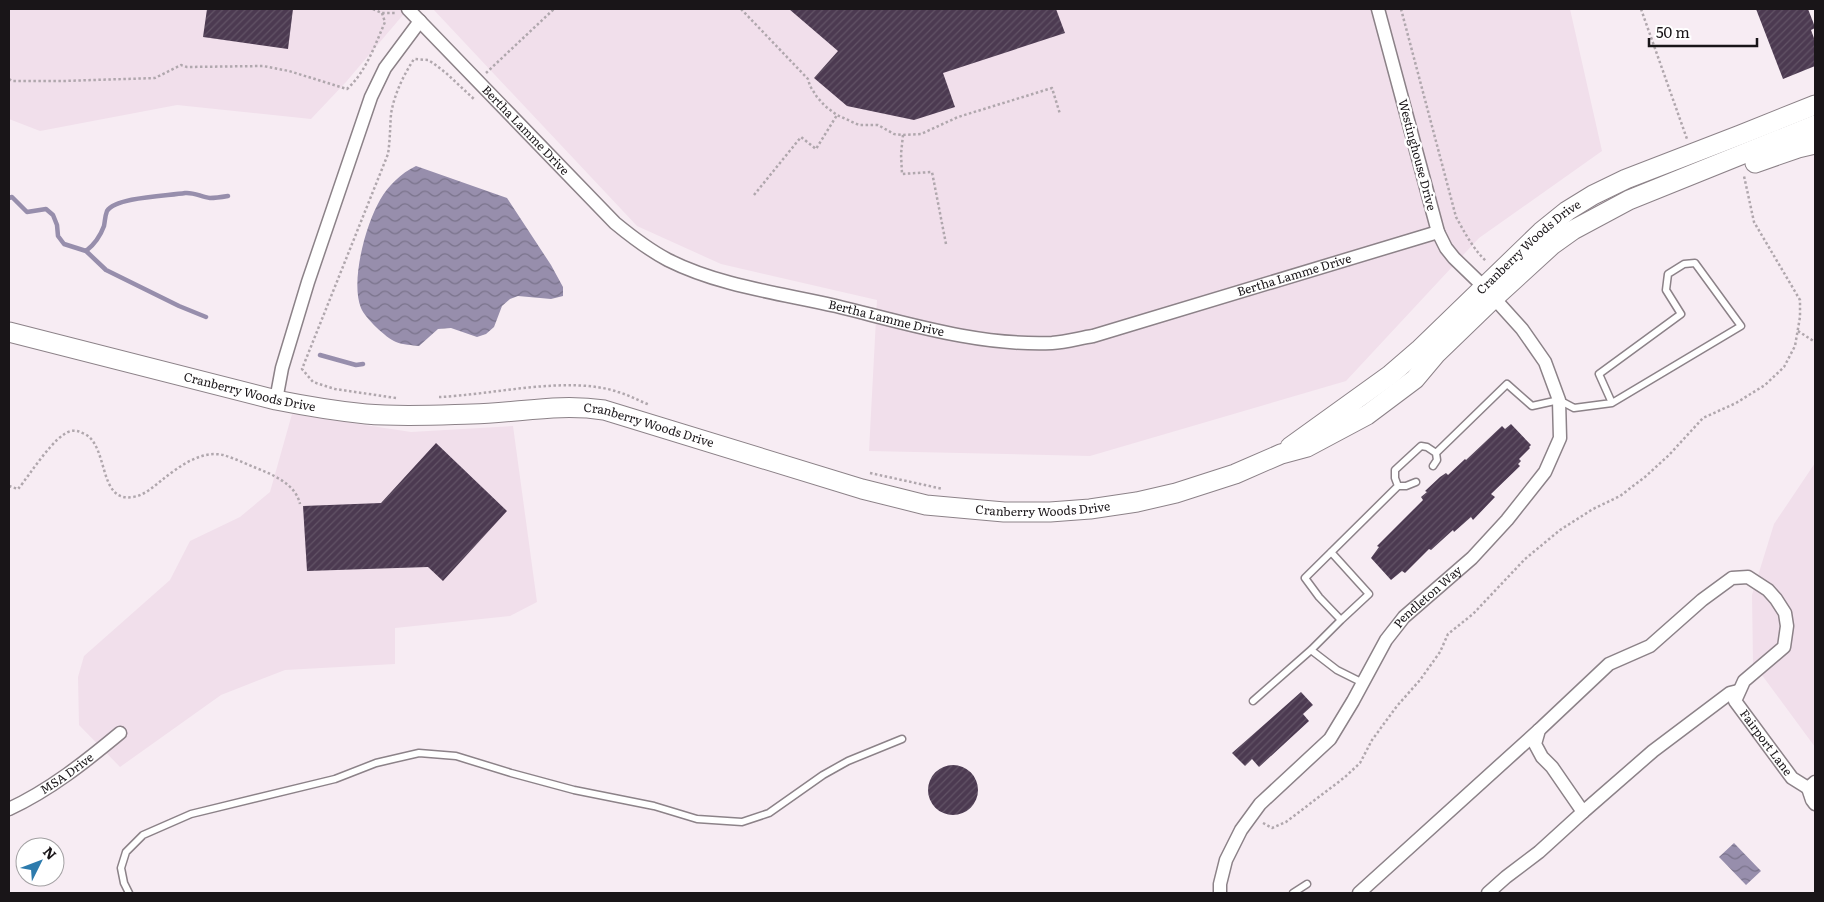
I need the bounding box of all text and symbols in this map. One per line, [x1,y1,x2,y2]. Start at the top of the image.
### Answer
scale bar [1649,15,1756,47]
text: 50 m [1656,20,1690,43]
street label: Bertha Lamme Drive [478,81,574,179]
street label: Westinghouse Drive [1394,97,1442,213]
street label: Cranberry Woods Drive [1472,195,1584,298]
street label: Bertha Lamme Drive [1235,249,1353,300]
street label: Bertha Lamme Drive [827,295,946,340]
street label: Cranberry Woods Drive [182,367,317,415]
street label: Cranberry Woods Drive [583,398,716,451]
street label: Cranberry Woods Drive [975,496,1111,520]
street label: Pendleton Way [1389,561,1465,631]
street label: Fairport Lane [1736,705,1797,779]
street label: MSA Drive [36,748,97,798]
north arrow [15,837,65,887]
text: N [39,842,62,864]

